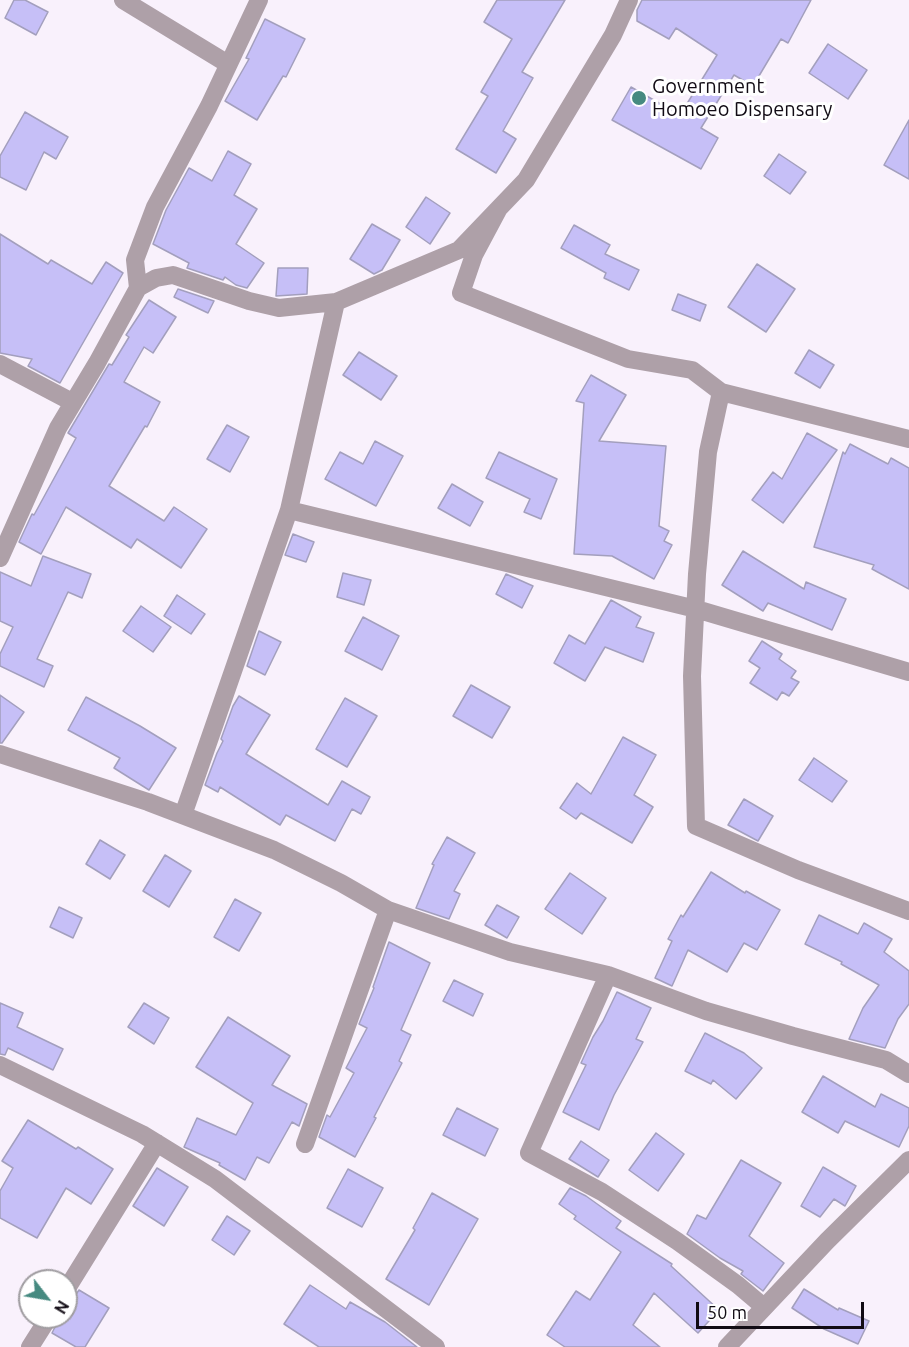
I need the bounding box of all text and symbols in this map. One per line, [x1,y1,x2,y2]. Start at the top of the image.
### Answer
place label: Government Homoeo Dispensary [652,74,832,121]
marker: Government Homoeo Dispensary [630,89,648,107]
north arrow [18,1269,78,1329]
scale bar [699,1290,867,1328]
text: N [51,1297,73,1317]
text: 50 m [707,1302,747,1322]

